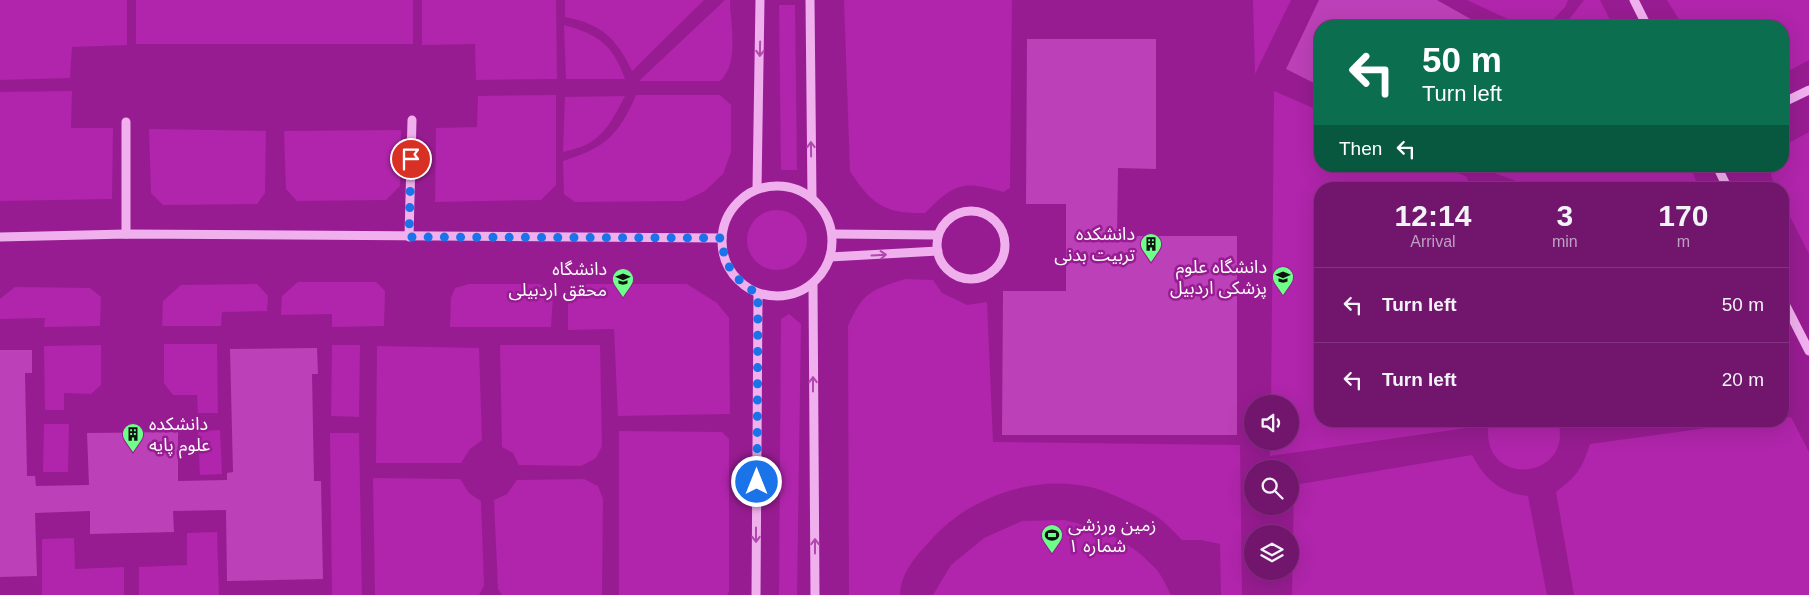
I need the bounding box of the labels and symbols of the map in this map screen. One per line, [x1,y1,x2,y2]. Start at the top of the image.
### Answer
one-way arrow [755,40,764,56]
pin [390,138,432,180]
one-way arrow [806,141,816,158]
place label: دانشکده تربیت بدنی [1054,224,1135,266]
building icon: دانشکده تربیت بدنی [1139,232,1163,263]
one-way arrow [871,250,887,259]
place label: دانشگاه علوم پزشکی اردبیل [1170,257,1267,299]
place label: دانشگاه محقق اردبیلی [508,259,607,301]
school or university icon: دانشگاه علوم پزشکی اردبیل [1271,265,1295,296]
school or university icon: دانشگاه محقق اردبیلی [611,267,635,298]
one-way arrow [808,376,818,392]
place label: دانشکده علوم پایه [149,414,210,459]
building icon: دانشکده علوم پایه [121,422,145,453]
position arrow [730,455,782,507]
place label: زمین ورزشی شماره ۱ [1068,515,1156,557]
sports icon: زمین ورزشی شماره ۱ [1040,523,1064,554]
one-way arrow [751,526,761,543]
one-way arrow [810,539,820,555]

